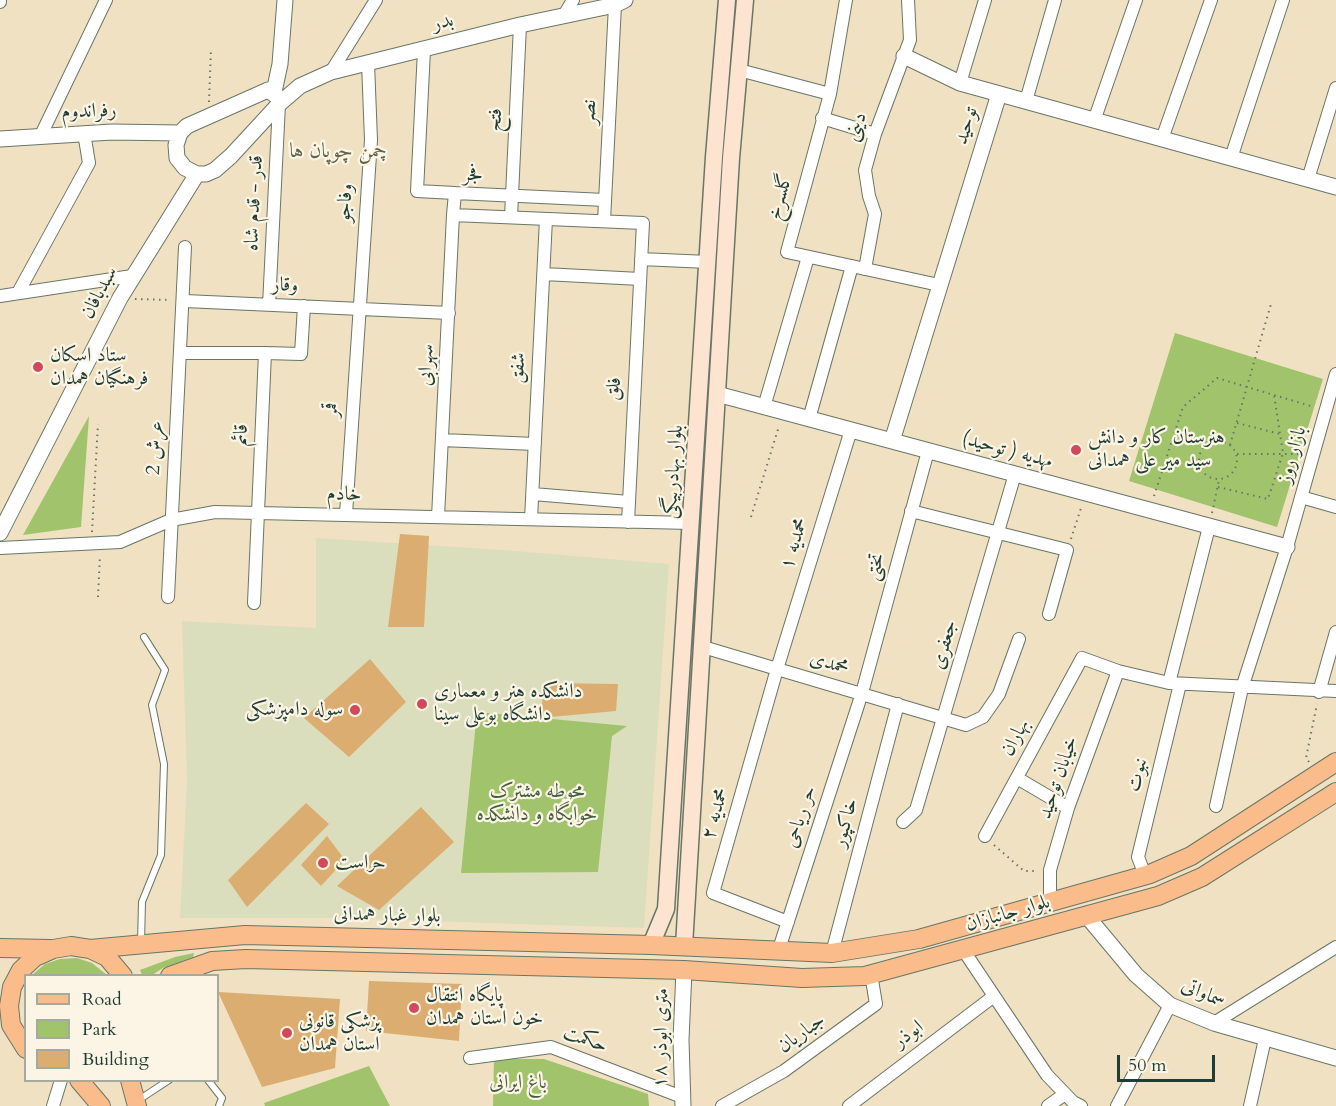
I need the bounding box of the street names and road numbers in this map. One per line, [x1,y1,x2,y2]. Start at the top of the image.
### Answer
street label: بدر [430,9,456,37]
street label: رفراندوم [61,99,117,125]
street label: نصر [577,99,603,125]
street label: توحید [950,104,984,148]
street label: فتح [483,108,509,132]
street label: دینی [841,109,873,145]
street label: قدر - قدم شاه [241,154,269,252]
street label: فجر [463,163,483,187]
street label: گلسرخ [763,171,799,223]
street label: وفاجو [333,183,359,223]
street label: سبدبافان [76,263,124,323]
street label: وقار [271,274,299,298]
street label: سهرابی [414,343,440,387]
street label: شفق [506,352,532,384]
street label: فلق [602,377,628,401]
street label: قمر [320,402,344,418]
street label: عرش 2 [142,420,170,476]
street label: قائم [230,423,254,447]
street label: بلوار بهادربیگی [659,424,689,520]
street label: بازار روز [1273,424,1313,486]
street label: مهدیه ( توحید) [959,427,1055,475]
street label: خادم [326,483,362,507]
street label: محمدیه ۱ [776,515,814,573]
street label: تختی [861,551,891,583]
street label: جعفری [927,618,963,672]
street label: محمدی [807,647,851,681]
street label: بهاران [996,715,1036,761]
street label: خیابان توحید [1034,734,1084,822]
street label: نبوت [1122,756,1154,794]
street label: حر ریاحی [780,783,822,851]
street label: محمدیه ۲ [697,785,735,843]
street label: خاکپور [828,796,864,850]
street label: بلوار جانبازان [963,890,1053,938]
street label: بلوار غبار همدانی [333,903,441,929]
street label: سماواتی [1177,974,1229,1014]
street label: ۱۸ متری ابوذر [649,988,675,1088]
street label: جباریان [774,1009,830,1059]
street label: ابوذر [889,1016,929,1054]
street label: حکمت [560,1021,610,1059]

